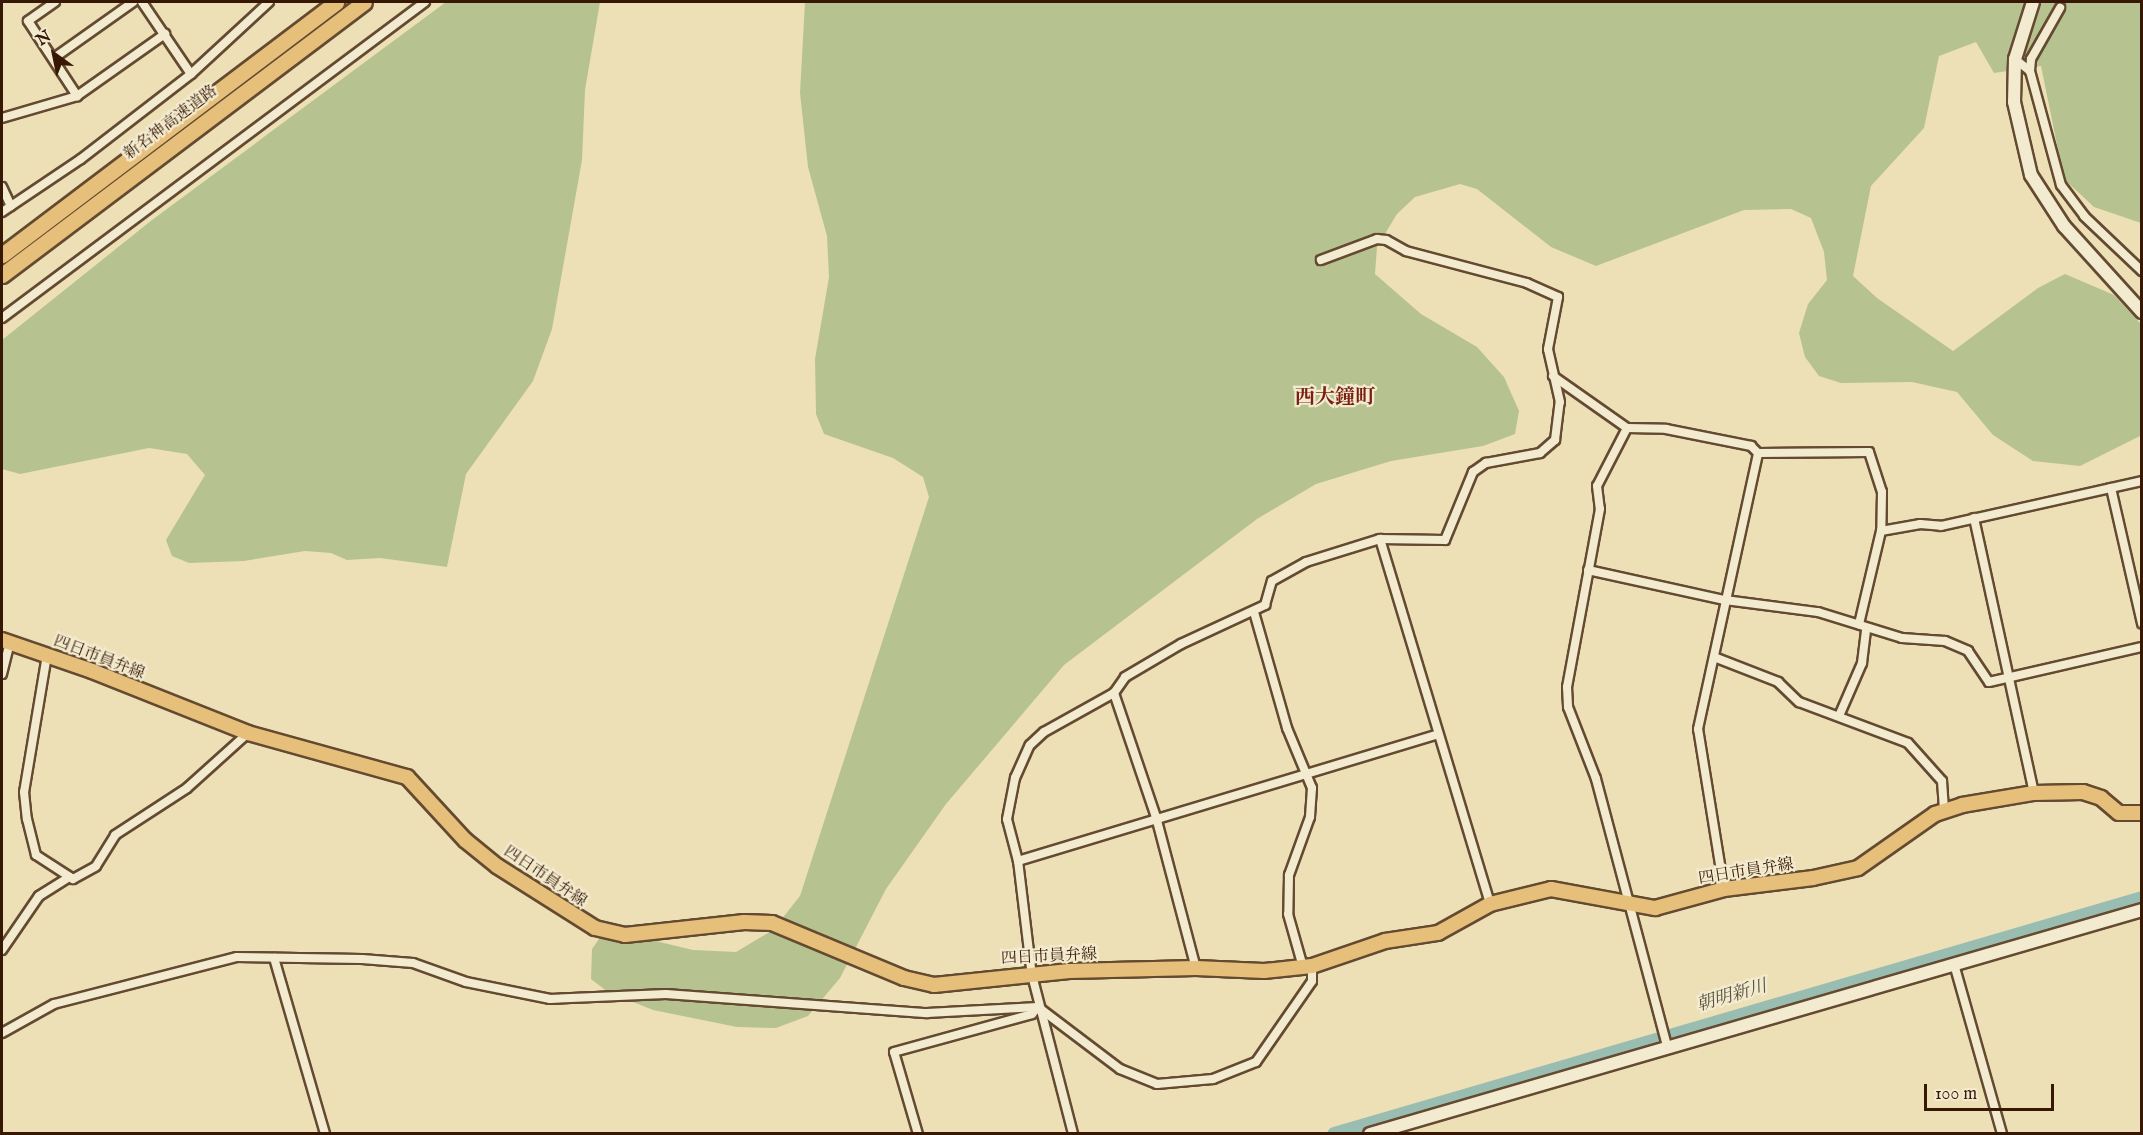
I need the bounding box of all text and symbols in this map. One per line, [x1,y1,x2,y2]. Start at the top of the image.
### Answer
north arrow [24,24,84,84]
text: N [33,27,55,51]
street label: 新名神高速道路 [120,82,222,164]
district label: 西大鐘町 [1295,385,1375,409]
street label: 四日市員弁線 [51,632,147,684]
street label: 四日市員弁線 [500,842,590,912]
street label: 四日市員弁線 [1697,855,1795,889]
street label: 四日市員弁線 [1001,945,1097,969]
water label: 朝明新川 [1694,977,1770,1017]
scale bar [1927,1072,2058,1110]
text: 100 m [1935,1083,1977,1106]

